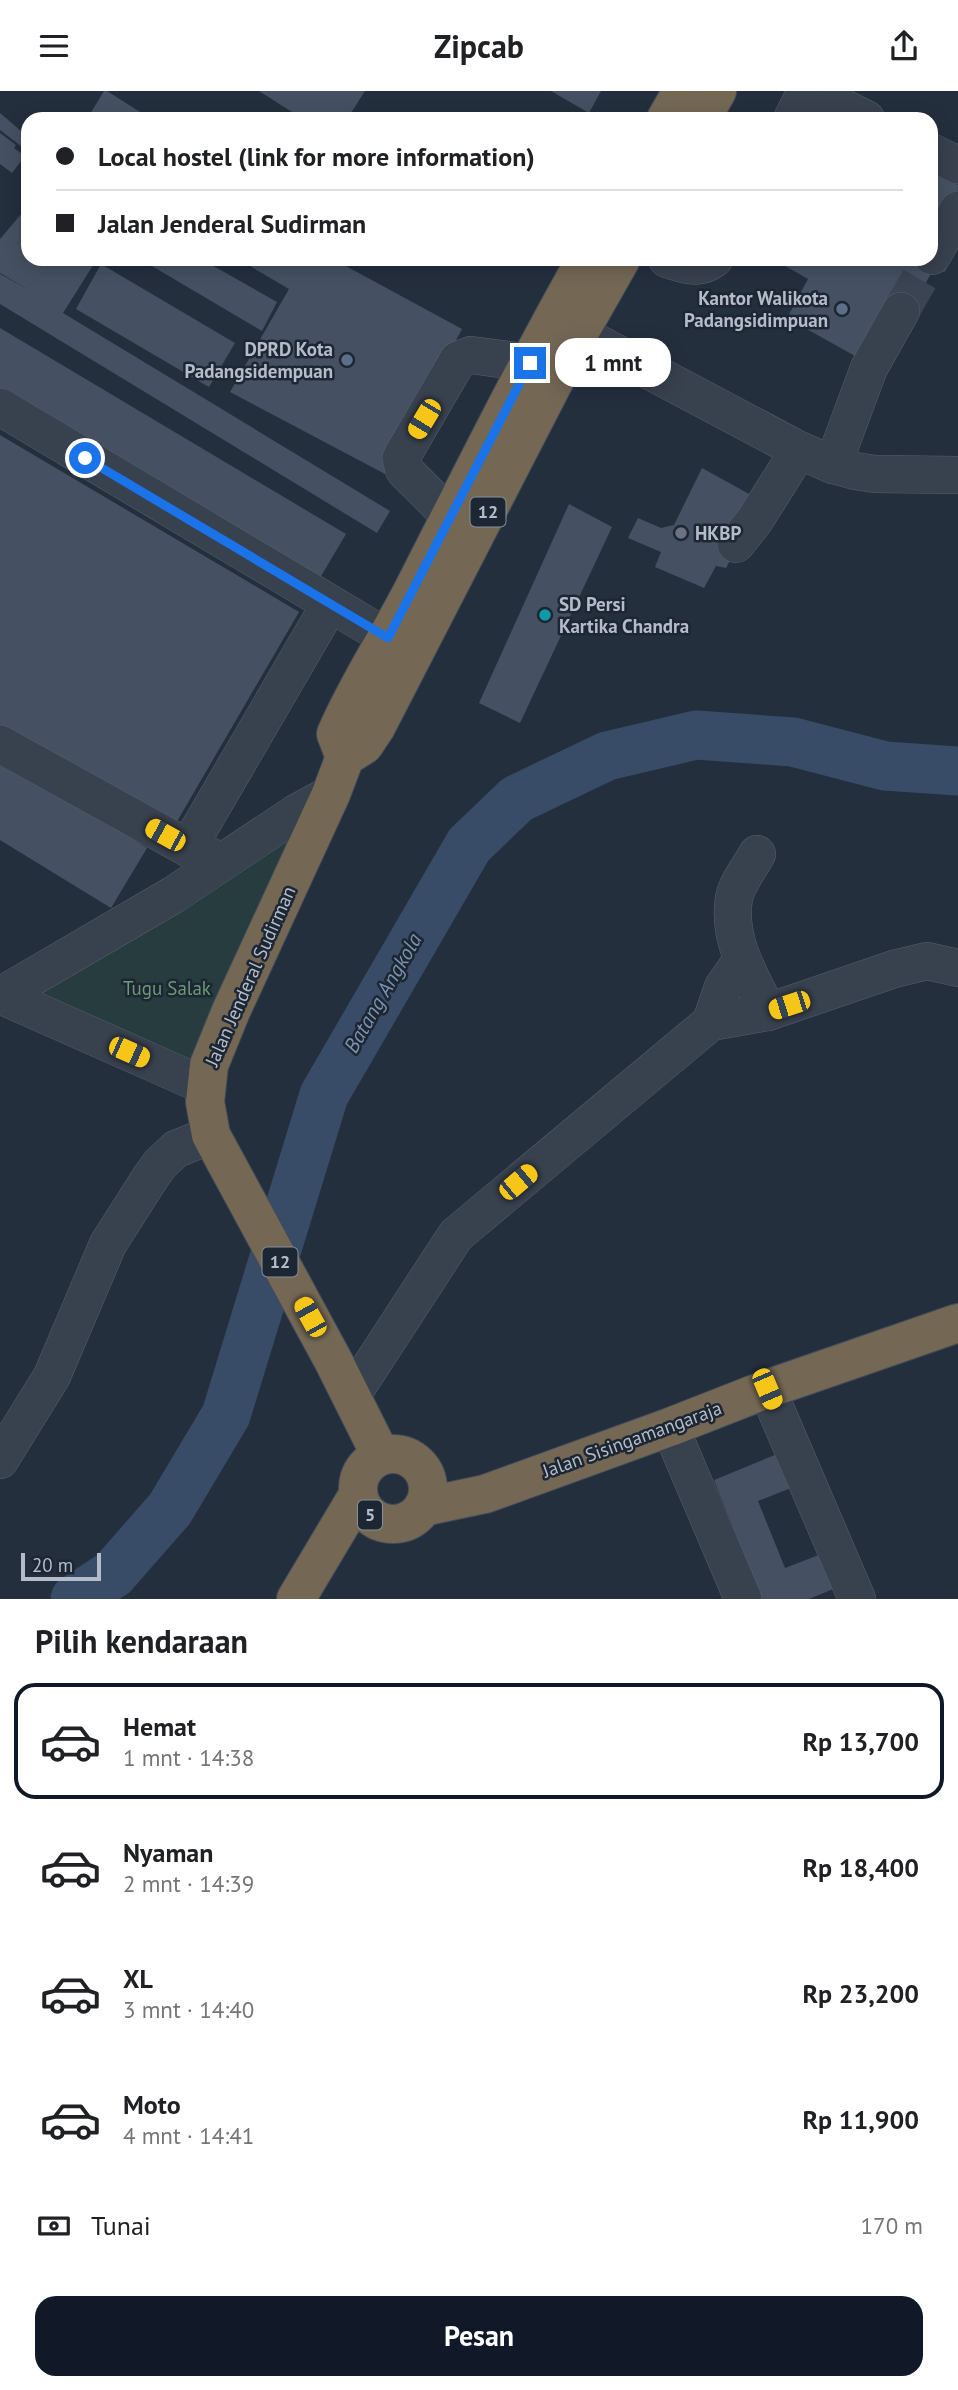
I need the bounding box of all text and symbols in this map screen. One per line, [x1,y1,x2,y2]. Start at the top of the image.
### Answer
text: Zipcab [434,25,524,67]
icon: menu [35,27,73,65]
icon: share [885,27,923,65]
text: Local hostel (link for more information) [98,140,535,173]
text: Jalan Jenderal Sudirman [98,207,366,240]
place label: Kantor Walikota Padangsidimpuan [684,286,828,332]
marker: Kantor Walikota Padangsidimpuan [834,301,850,317]
place label: DPRD Kota Padangsidempuan [184,337,333,383]
callout: 1 mnt [554,338,670,387]
route end [514,347,546,379]
text: 1 mnt [584,348,642,377]
marker: DPRD Kota Padangsidempuan [339,352,355,368]
car [405,396,444,442]
route start [69,442,101,474]
road number: 12 [470,498,505,527]
place label: HKBP [695,521,741,545]
marker: HKBP [673,525,689,541]
place label: SD Persi Kartika Chandra [559,592,689,638]
marker: SD Persi Kartika Chandra [537,607,553,623]
car [142,816,189,854]
street label: Jalan Jenderal Sudirman [199,882,301,1071]
water label: Batang Angkola [337,927,428,1057]
park label: Tugu Salak [123,976,211,1000]
car [766,989,813,1021]
car [106,1034,153,1070]
car [496,1160,541,1204]
road number: 12 [262,1247,298,1277]
car [291,1294,330,1340]
car [750,1366,785,1412]
street label: Jalan Sisingamangaraja [538,1395,725,1483]
road number: 5 [358,1500,382,1529]
scale bar [21,1550,102,1582]
text: 20 m [32,1553,73,1577]
text: Pilih kendaraan [35,1620,248,1662]
icon: car [39,1710,102,1773]
text: Hemat [123,1710,196,1743]
text: Rp 13,700 [802,1725,919,1758]
text: 1 mnt · 14:38 [123,1743,254,1772]
icon: car [39,1836,102,1899]
text: Nyaman [123,1836,213,1869]
text: Rp 18,400 [802,1851,919,1884]
text: 2 mnt · 14:39 [123,1869,254,1898]
icon: car [39,1962,102,2025]
text: XL [123,1962,153,1995]
text: Rp 23,200 [802,1977,919,2010]
text: 3 mnt · 14:40 [123,1995,254,2024]
icon: car [39,2088,102,2151]
text: Moto [123,2088,181,2121]
text: Rp 11,900 [802,2103,919,2136]
text: 4 mnt · 14:41 [123,2121,254,2150]
icon: cash [35,2207,73,2245]
text: Tunai [91,2209,151,2242]
text: 170 m [861,2211,923,2240]
button: Pesan [35,2296,923,2376]

